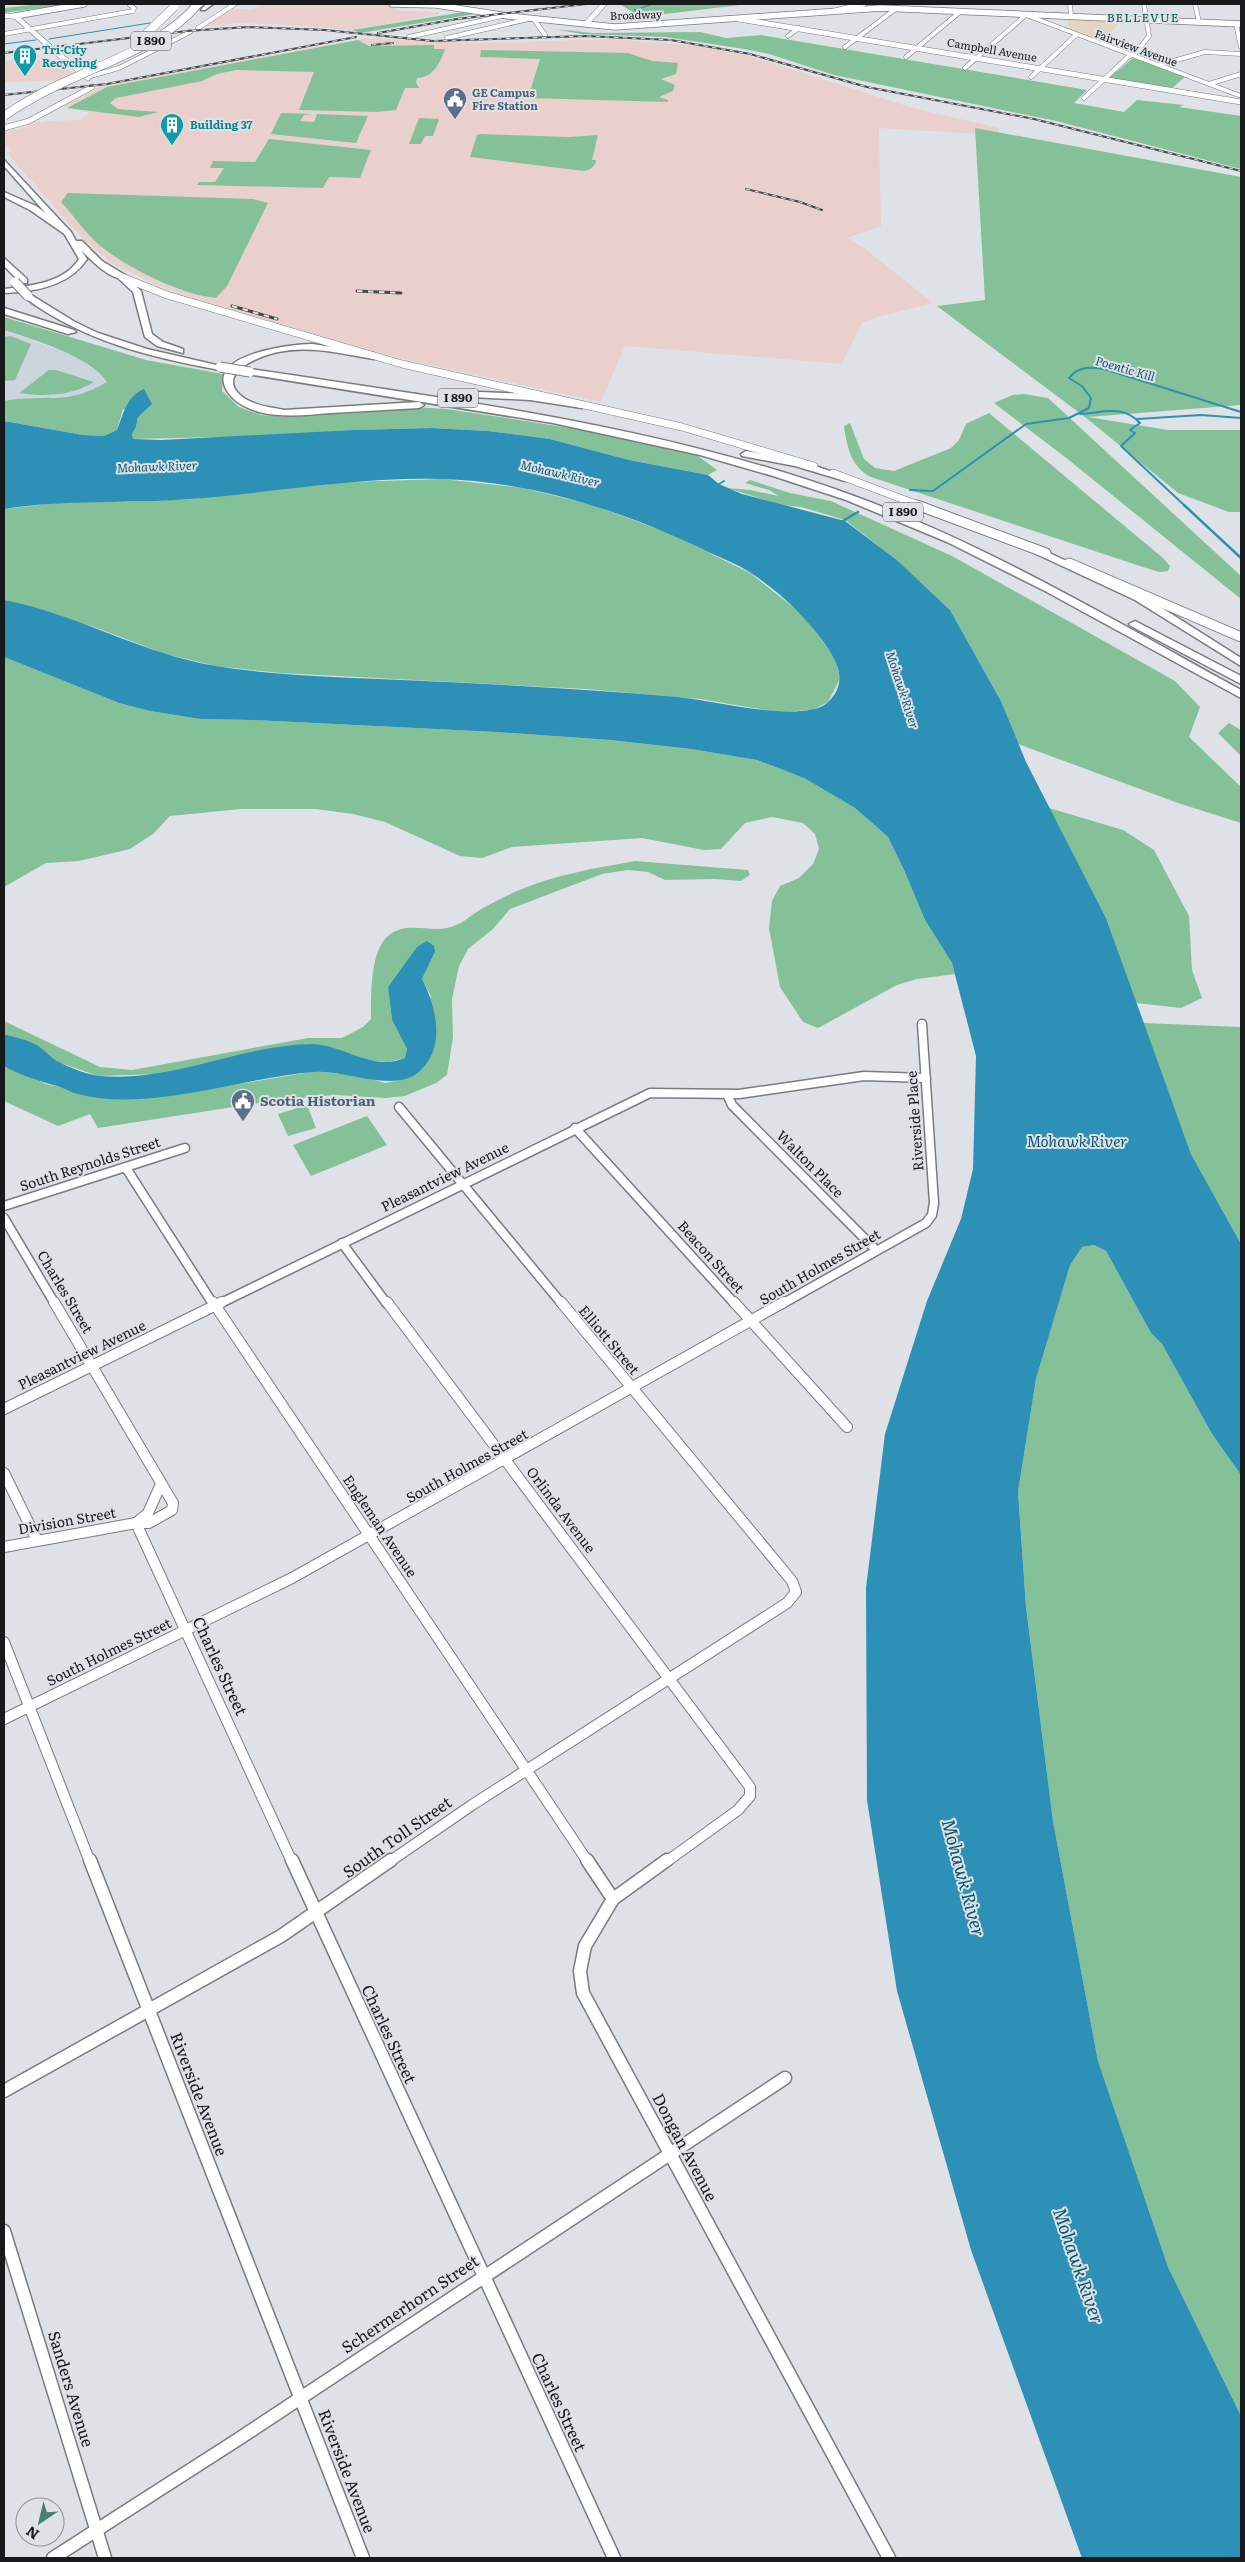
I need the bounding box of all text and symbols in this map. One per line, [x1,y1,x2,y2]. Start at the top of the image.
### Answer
street label: Broadway [610,5,663,23]
district label: BELLEVUE [1107,8,1179,26]
street label: Fairview Avenue [1093,25,1180,70]
road number: I 890 [131,31,171,50]
street label: Campbell Avenue [946,33,1039,65]
place label: Tri-City Recycling [42,41,97,70]
building icon: Tri-City Recycling [12,43,38,77]
place label: GE Campus Fire Station [472,84,538,113]
public building icon: GE Campus Fire Station [442,86,468,120]
building icon: Building 37 [159,112,185,146]
place label: Building 37 [190,116,253,132]
water label: Poentic Kill [1094,351,1158,385]
road number: I 890 [438,388,478,408]
water label: Mohawk River [519,455,602,491]
water label: Mohawk River [116,456,198,476]
road number: I 890 [883,502,923,522]
water label: Mohawk River [882,649,924,731]
street label: Riverside Place [901,1070,927,1172]
public building icon: Scotia Historian [230,1088,256,1122]
place label: Scotia Historian [260,1090,376,1110]
street label: Walton Place [773,1125,849,1201]
water label: Mohawk River [1027,1129,1127,1152]
street label: South Reynolds Street [17,1131,163,1195]
street label: Pleasantview Avenue [377,1136,512,1216]
street label: Beacon Street [674,1216,750,1297]
street label: South Holmes Street [755,1223,884,1309]
street label: Charles Street [33,1246,99,1337]
street label: Elliott Street [575,1300,645,1379]
street label: Pleasantview Avenue [14,1314,149,1394]
street label: South Holmes Street [402,1423,531,1507]
street label: Orlinda Avenue [523,1462,601,1557]
street label: Engleman Avenue [339,1470,423,1581]
street label: Division Street [16,1502,118,1538]
street label: South Holmes Street [43,1612,175,1690]
street label: Charles Street [187,1612,255,1720]
street label: South Toll Street [337,1789,456,1883]
water label: Mohawk River [936,1816,993,1939]
street label: Charles Street [356,1980,424,2088]
street label: Riverside Avenue [165,2028,235,2159]
street label: Dongan Avenue [647,2088,724,2205]
water label: Mohawk River [1047,2204,1112,2327]
street label: Schermerhorn Street [336,2248,483,2358]
street label: Sanders Avenue [43,2328,101,2450]
street label: Charles Street [526,2348,594,2456]
street label: Riverside Avenue [313,2405,383,2536]
north arrow [15,2497,65,2547]
text: N [21,2522,43,2545]

